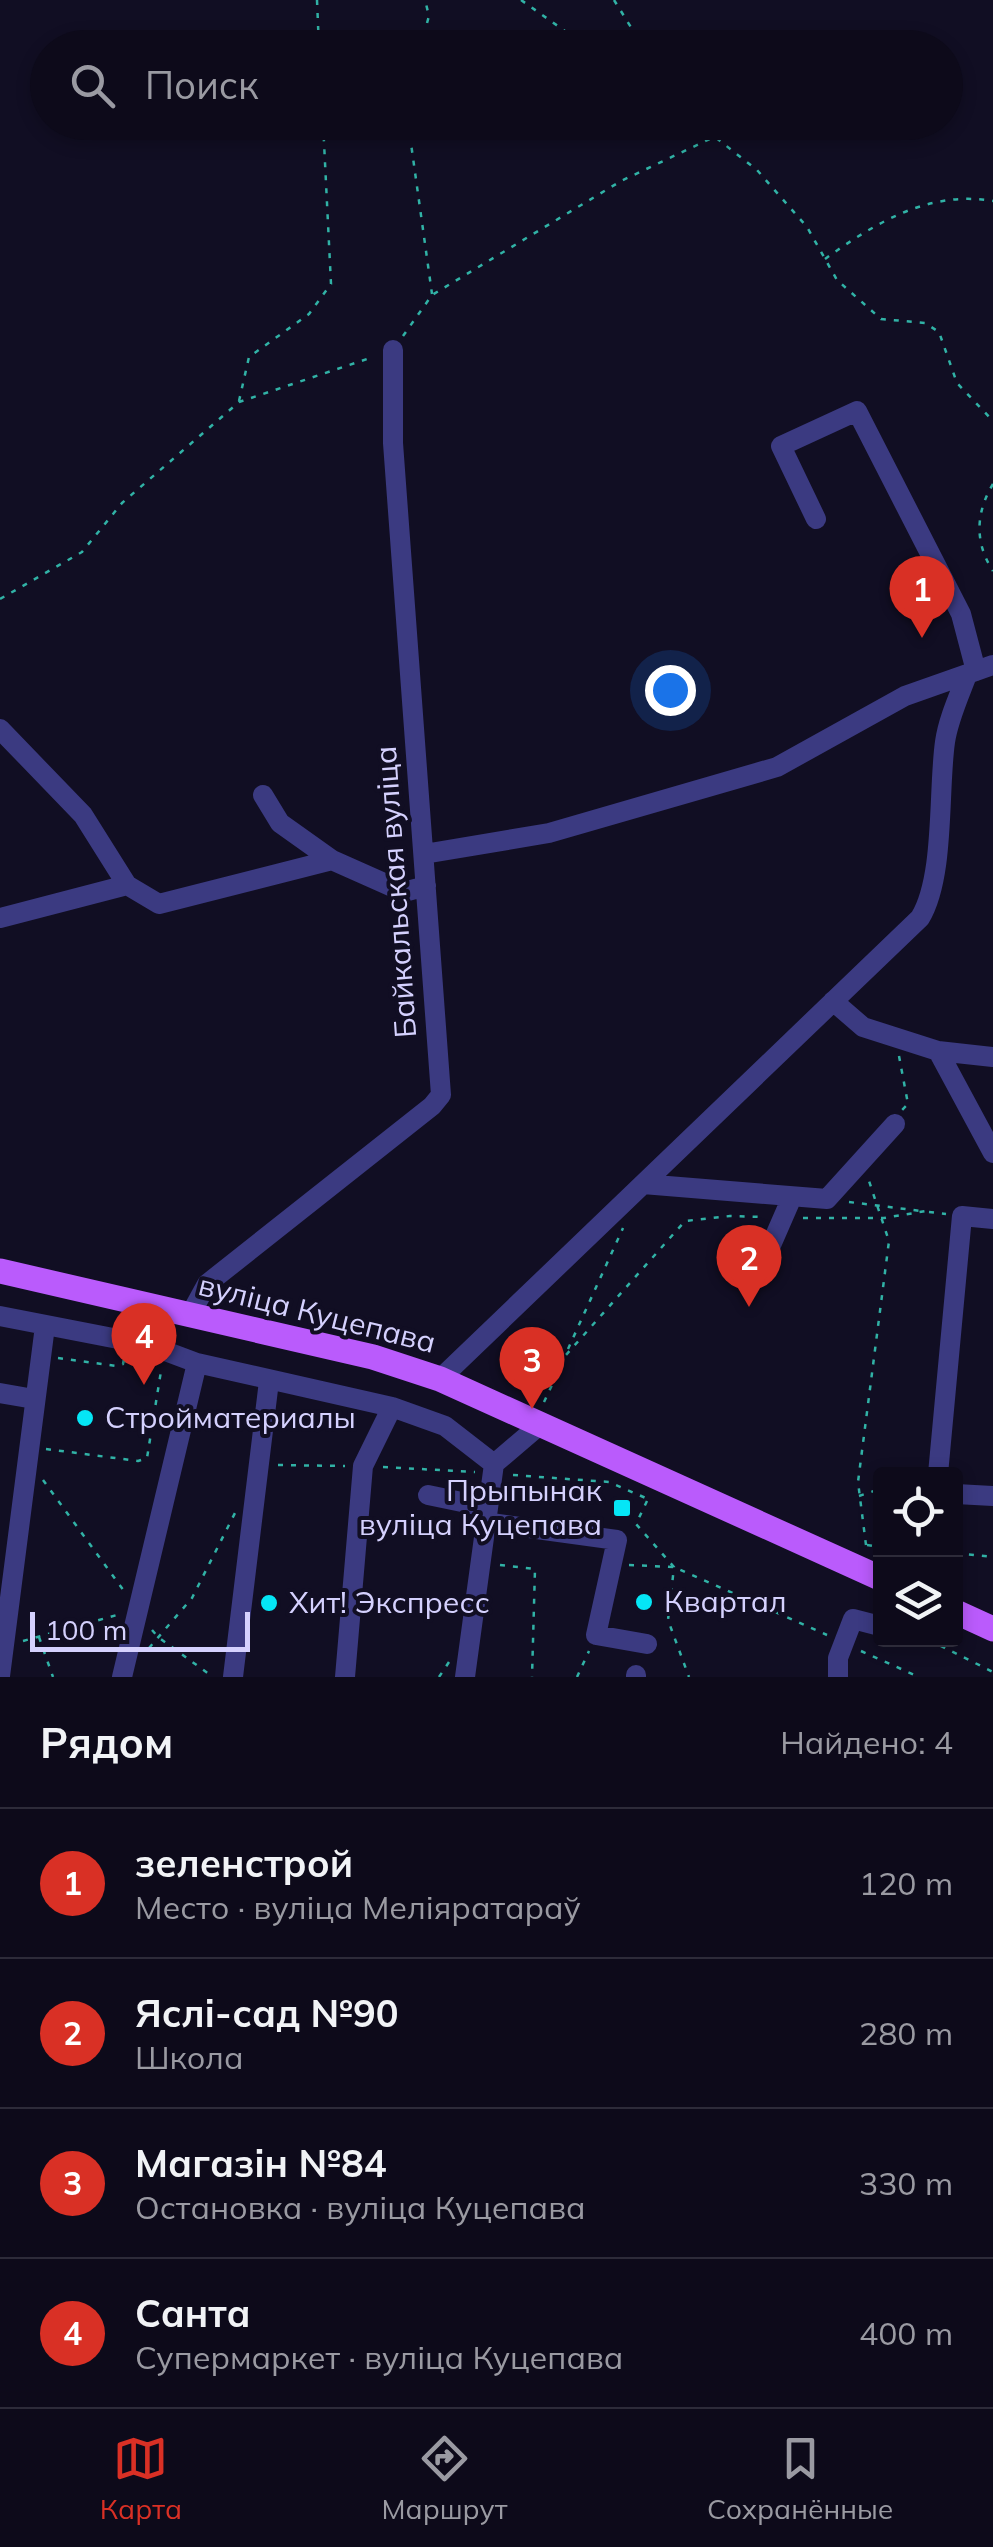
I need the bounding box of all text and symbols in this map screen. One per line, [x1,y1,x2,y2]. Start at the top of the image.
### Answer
search box [30,30,963,140]
icon: search [65,58,120,113]
text: Поиск [145,61,258,109]
pin: 1 [890,556,954,638]
your location [645,665,696,716]
street label: Байкальская вуліца [366,745,424,1039]
pin: 2 [716,1224,782,1307]
street label: вуліца Куцепава [195,1265,440,1361]
pin: 4 [112,1302,176,1385]
pin: 3 [500,1326,564,1409]
place label: Стройматериалы [105,1398,356,1436]
marker: Стройматериалы [74,1407,96,1429]
map controls [873,1467,963,1647]
button: locate [873,1467,963,1557]
place label: Прыпынак вуліца Куцепава [359,1471,603,1543]
marker: Прыпынак вуліца Куцепава [611,1497,633,1519]
button: layers [873,1557,963,1647]
place label: Квартал [664,1582,787,1620]
place label: Хит! Экспресс [289,1583,490,1621]
marker: Квартал [633,1591,655,1613]
marker: Хит! Экспресс [258,1592,280,1614]
scale bar [30,1607,250,1652]
text: 100 m [45,1612,127,1647]
text: Рядом [40,1716,173,1769]
text: Найдено: 4 [780,1722,953,1762]
text: зеленстрой [135,1839,353,1887]
text: 1 [63,1863,82,1903]
text: 120 m [859,1863,953,1903]
text: Место · вуліца Меліяратараў [135,1887,581,1927]
text: Яслі-сад №90 [135,1989,399,2037]
text: 2 [63,2013,82,2053]
text: 280 m [859,2013,953,2053]
text: Школа [135,2037,243,2077]
text: Магазін №84 [135,2139,387,2187]
text: 3 [63,2163,82,2203]
text: 330 m [859,2163,953,2203]
text: Остановка · вуліца Куцепава [135,2187,586,2227]
text: Санта [135,2289,251,2337]
text: 4 [63,2313,82,2353]
text: 400 m [859,2313,953,2353]
text: Супермаркет · вуліца Куцепава [135,2337,623,2377]
tab: Карта [100,2431,182,2526]
tab: Маршрут [382,2431,508,2526]
tab: Сохранённые [707,2431,893,2526]

